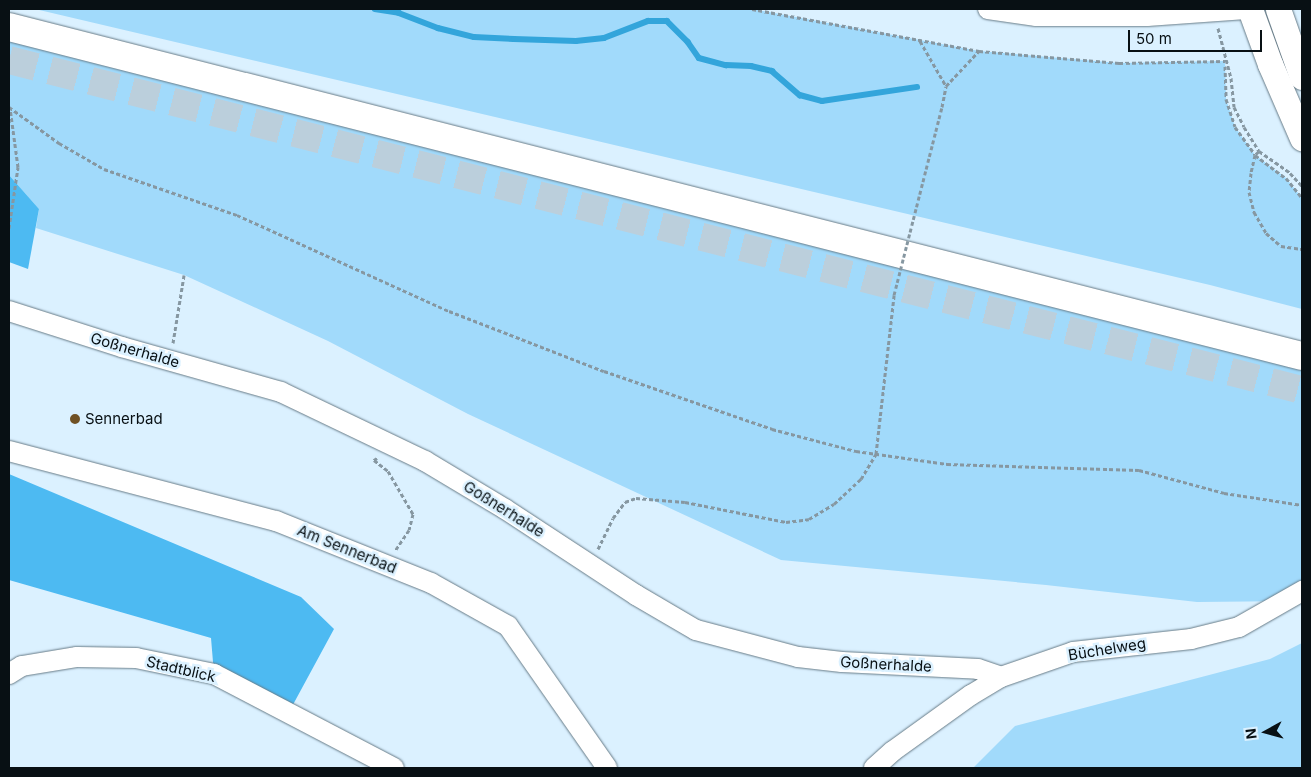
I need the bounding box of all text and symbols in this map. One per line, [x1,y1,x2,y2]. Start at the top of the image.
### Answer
scale bar [1131,20,1265,52]
text: 50 m [1136,29,1172,48]
street label: Goßnerhalde [88,329,182,371]
place label: Sennerbad [85,410,163,428]
marker: Sennerbad [69,413,81,425]
street label: Goßnerhalde [460,477,548,541]
street label: Am Sennerbad [295,521,399,577]
street label: Büchelweg [1067,634,1147,664]
street label: Stadtblick [145,652,217,686]
street label: Goßnerhalde [840,653,932,675]
north arrow [1241,707,1291,757]
text: N [1242,728,1260,740]

